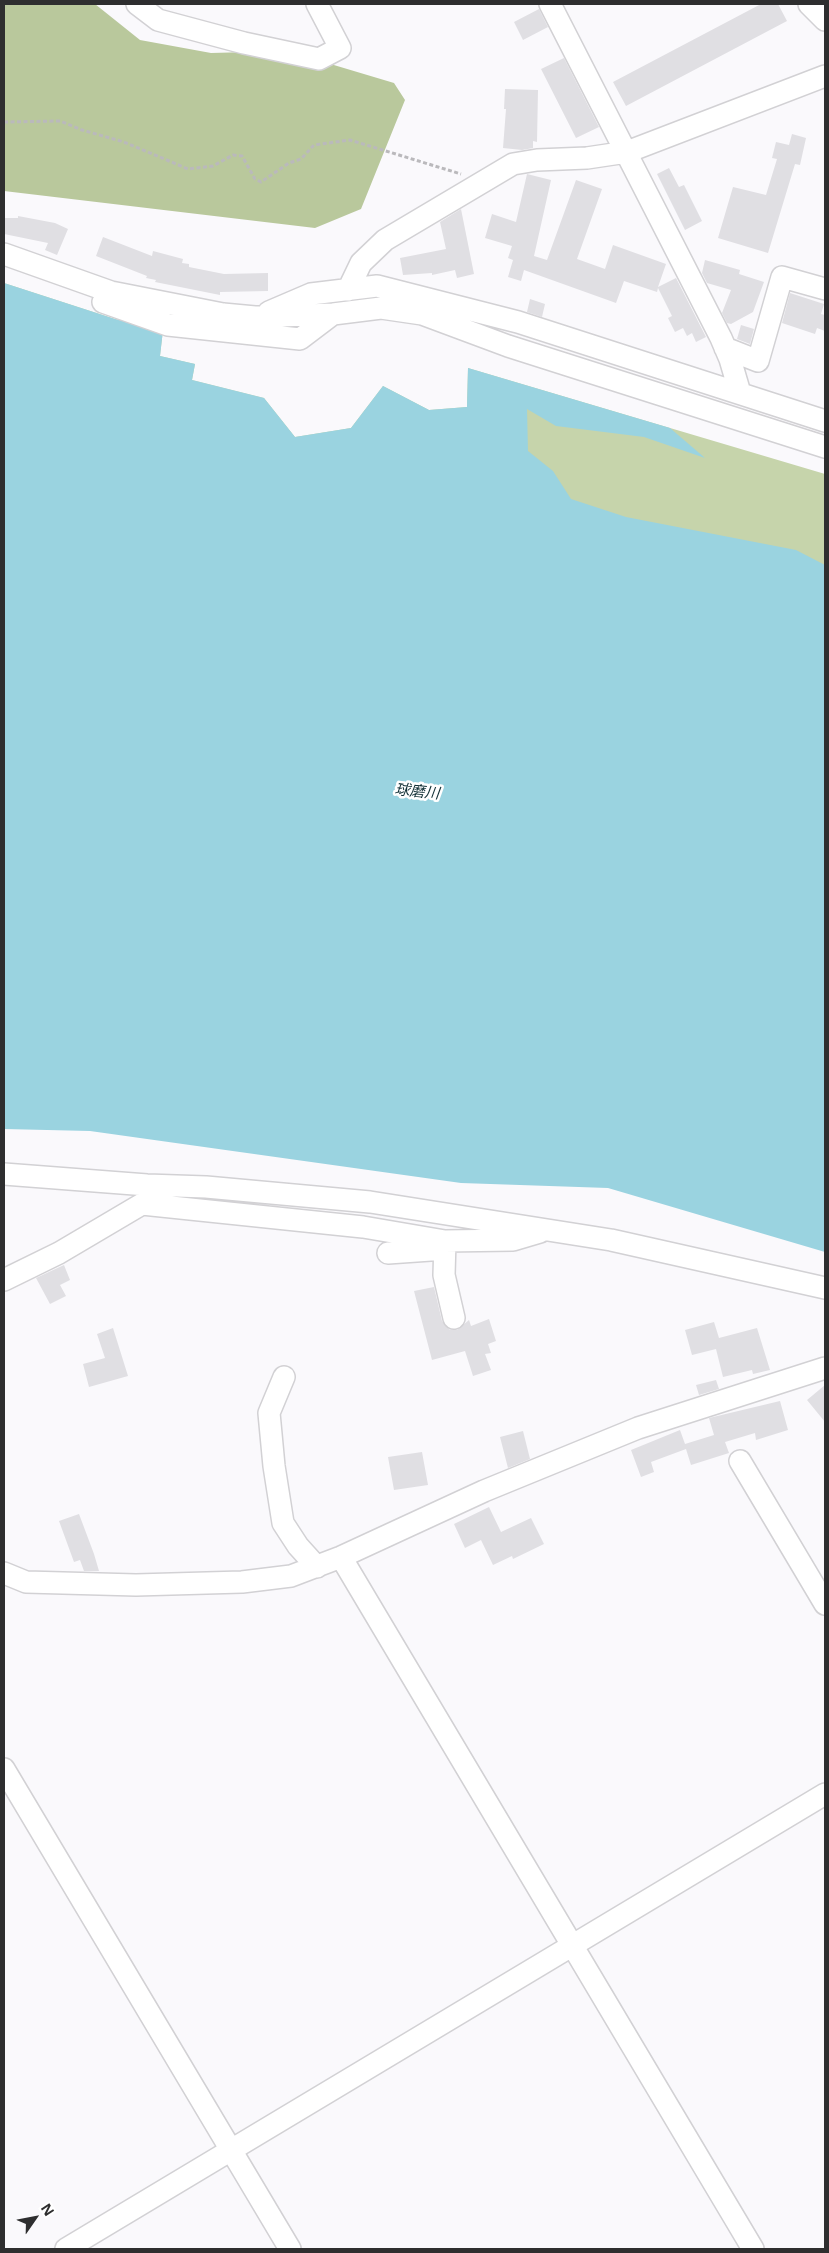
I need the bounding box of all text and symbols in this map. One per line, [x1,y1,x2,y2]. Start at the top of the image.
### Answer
water label: 球磨川 [394,781,440,803]
north arrow [10,2193,60,2243]
text: N [37,2200,59,2220]

